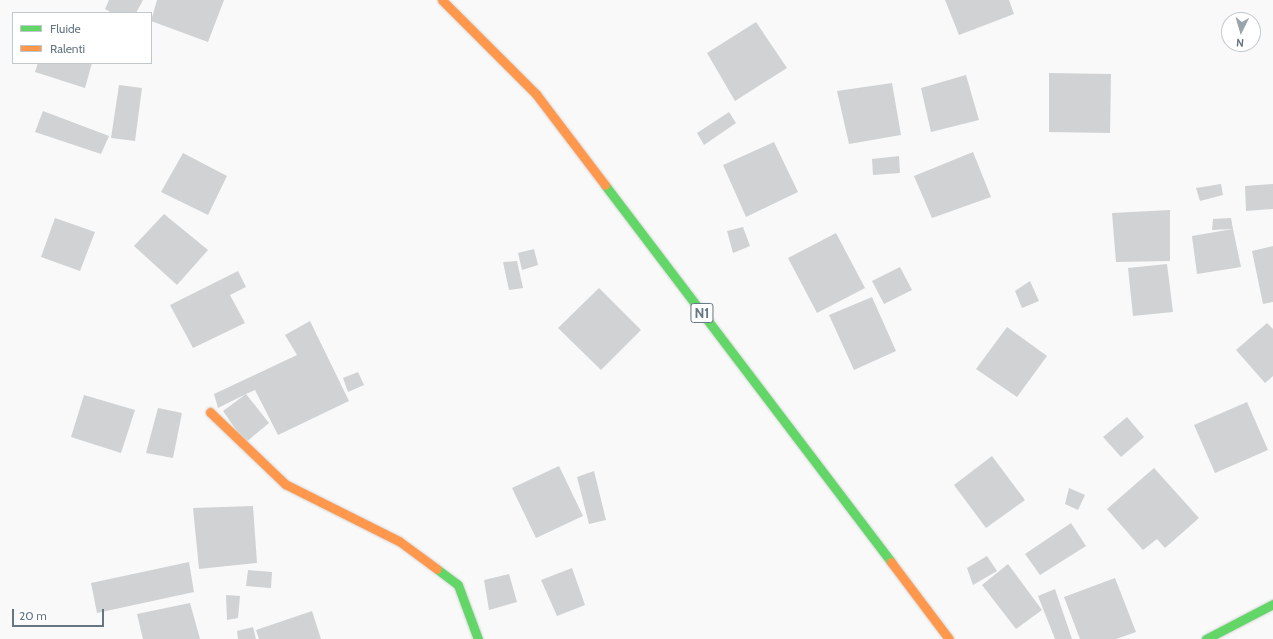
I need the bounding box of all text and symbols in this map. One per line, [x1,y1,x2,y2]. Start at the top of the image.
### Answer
legend [12,12,152,64]
north arrow [1221,12,1261,52]
text: Fluide [50,21,81,36]
text: N [1236,36,1245,50]
text: Ralenti [50,41,85,56]
road number: N1 [690,301,714,325]
scale bar [14,601,106,627]
text: 20 m [19,608,47,623]

